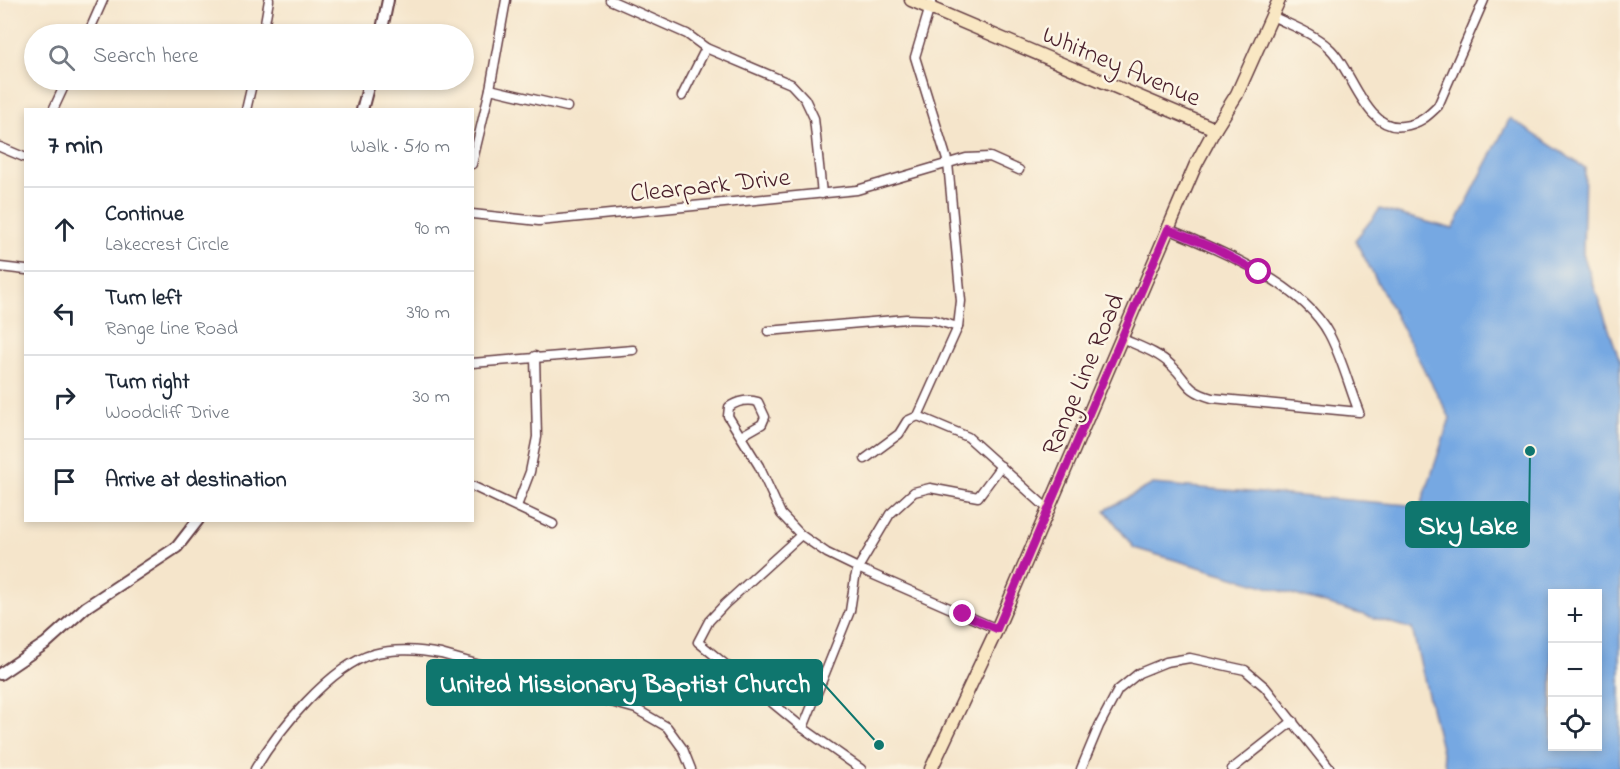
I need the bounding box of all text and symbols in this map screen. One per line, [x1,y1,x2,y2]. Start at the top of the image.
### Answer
street label: Whitney Avenue [1036,17,1206,118]
search box [24,24,474,90]
icon: search [45,41,78,74]
text: Search here [93,41,198,73]
text: 7 min [48,128,103,166]
text: Walk · 510 m [350,133,450,162]
street label: Clearpark Drive [628,160,793,214]
text: Continue [105,199,184,231]
icon: ahead [48,213,81,246]
text: 90 m [415,215,450,244]
text: Lakecrest Circle [105,231,229,260]
route start [1245,258,1271,284]
text: Turn left [105,283,182,315]
street label: Range Line Road [1033,288,1136,462]
icon: left [48,297,81,330]
text: 390 m [407,299,450,328]
text: Range Line Road [105,315,238,344]
text: Turn right [105,367,190,399]
icon: right [48,381,81,414]
text: 30 m [413,383,450,412]
text: Woodcliff Drive [105,399,230,428]
icon: arrive [48,465,81,498]
text: Arrive at destination [105,465,287,497]
callout: Sky Lake [1406,502,1529,547]
text: Sky Lake [1418,508,1519,547]
map controls [1548,589,1602,751]
button: + [1548,589,1602,643]
route end [949,600,975,626]
button: − [1548,643,1602,697]
callout: United Missionary Baptist Church [427,660,822,705]
text: United Missionary Baptist Church [439,666,811,705]
button: locate [1548,697,1602,751]

